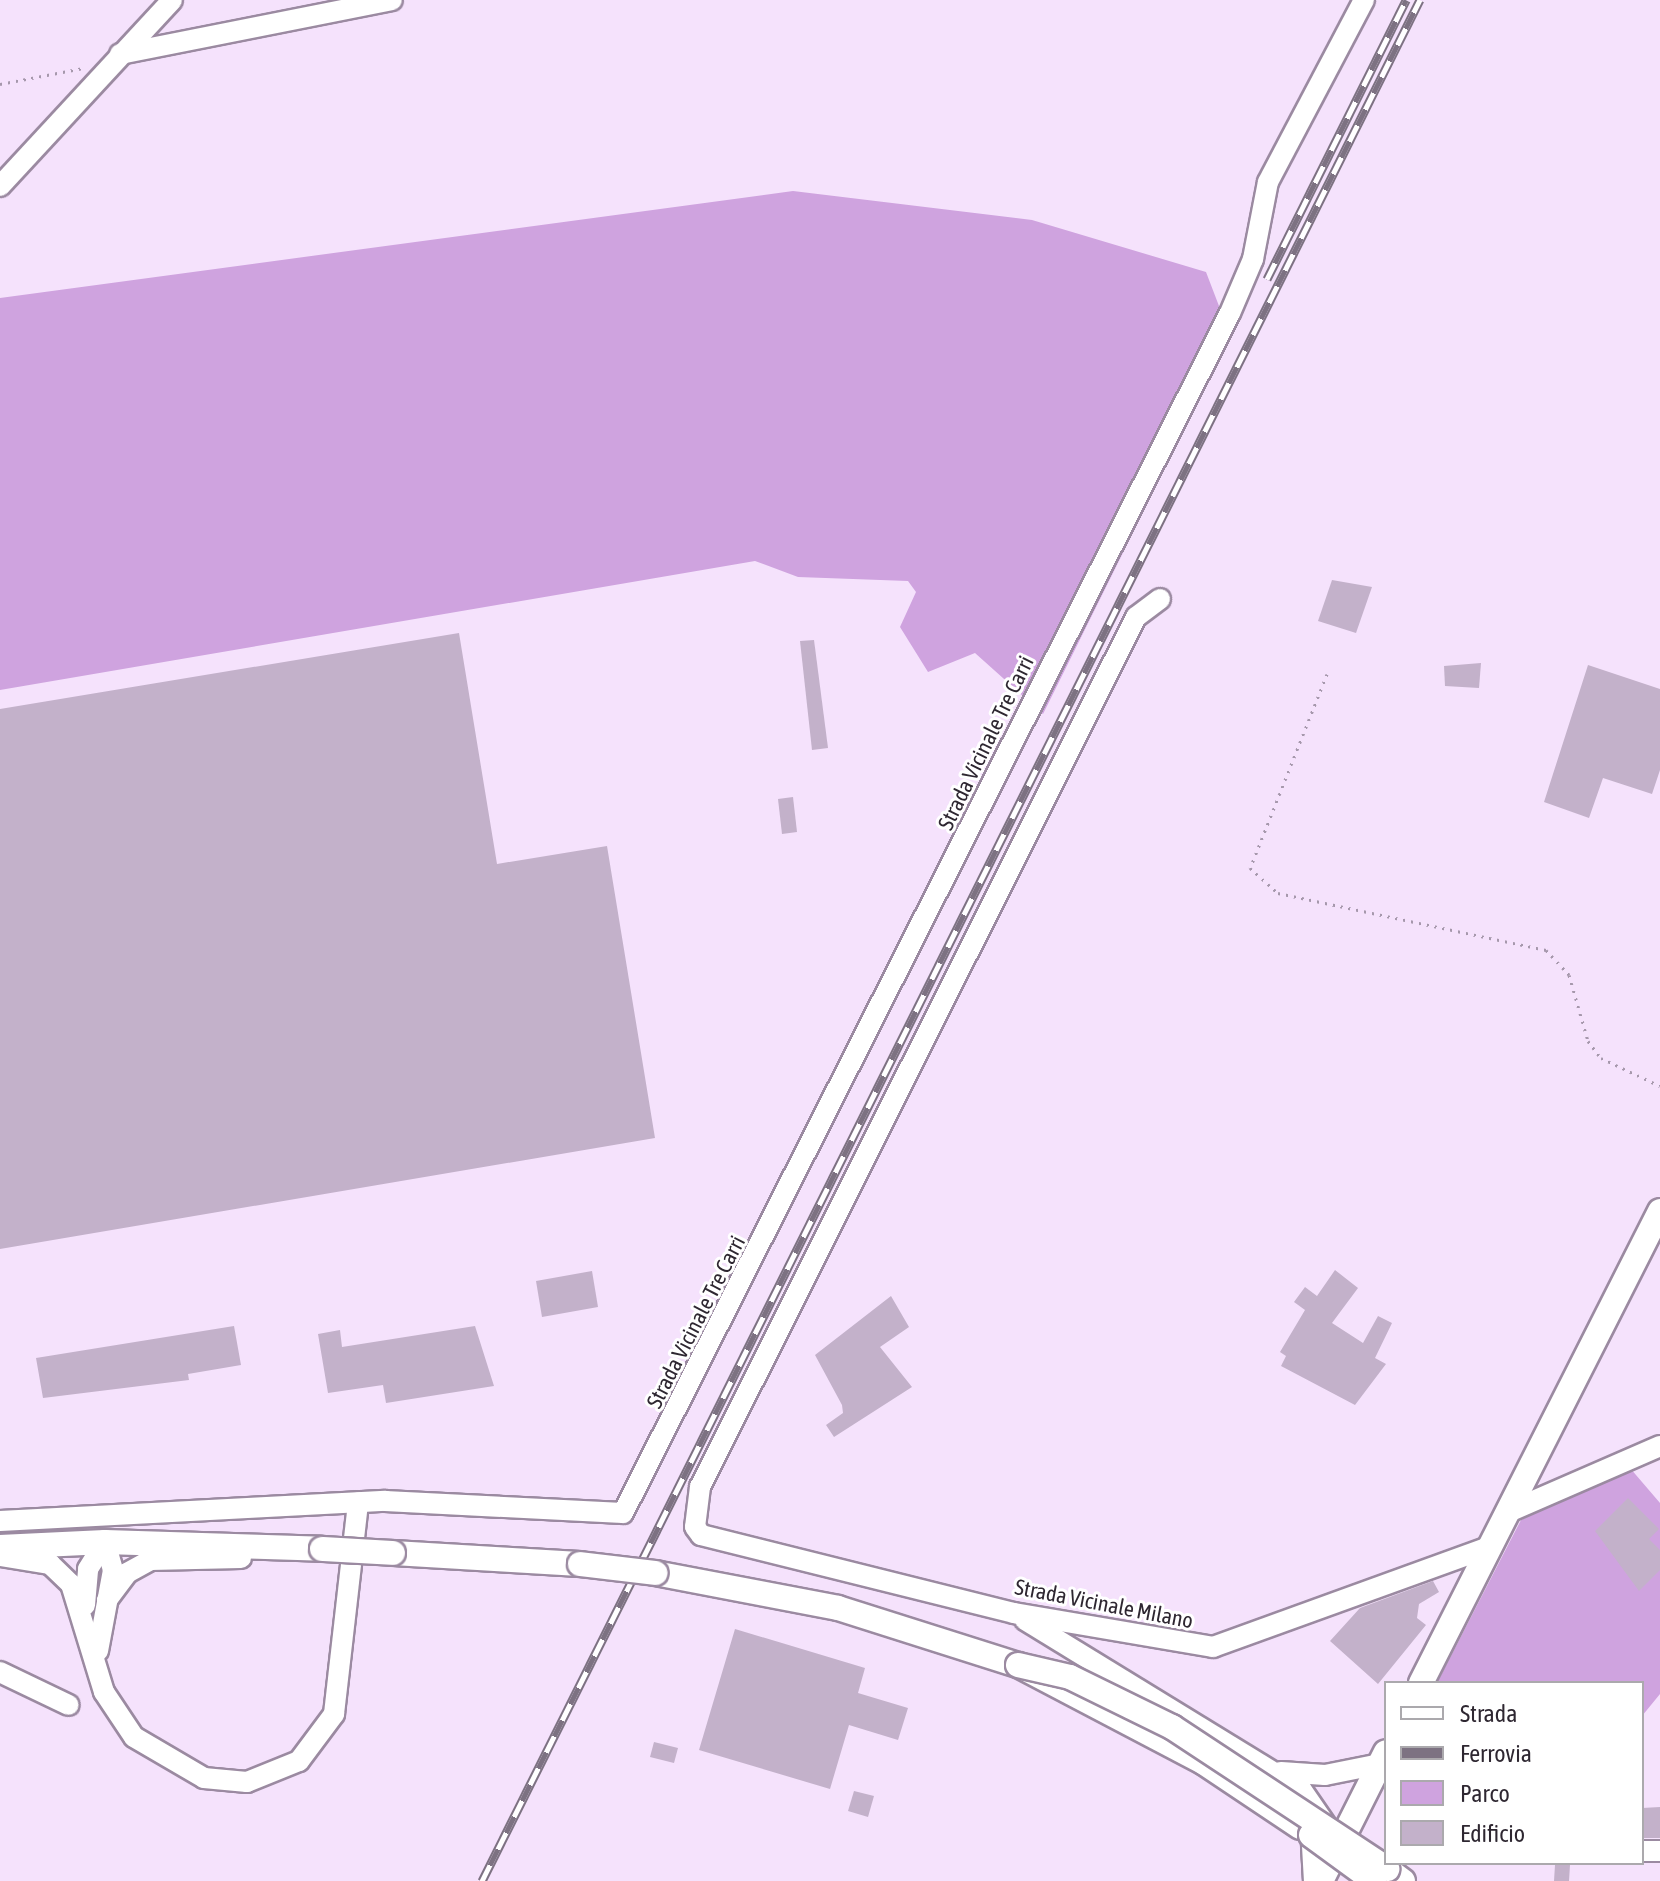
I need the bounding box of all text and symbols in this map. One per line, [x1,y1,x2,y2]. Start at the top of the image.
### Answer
street label: Strada Vicinale Tre Carri [932,652,1040,834]
street label: Strada Vicinale Tre Carri [641,1231,751,1413]
street label: Strada Vicinale Milano [1013,1574,1195,1634]
legend [1384,1681,1644,1865]
text: Strada [1460,1700,1517,1727]
text: Ferrovia [1460,1740,1532,1767]
text: Parco [1460,1780,1510,1807]
text: Edificio [1460,1820,1525,1847]

